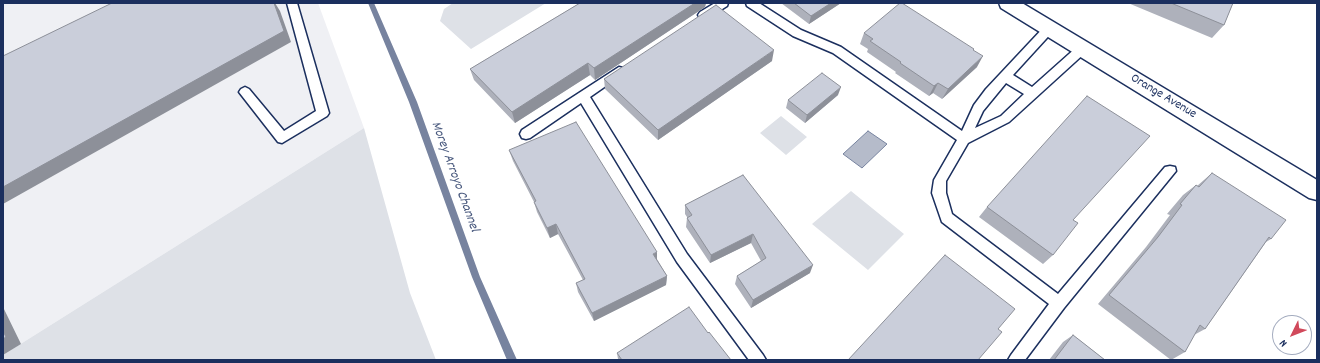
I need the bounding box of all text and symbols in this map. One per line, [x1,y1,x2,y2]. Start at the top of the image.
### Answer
street label: Orange Avenue [1127,71,1199,123]
water label: Morey Arroyo Channel [426,119,482,235]
north arrow [1272,315,1312,355]
text: N [1276,335,1292,350]

